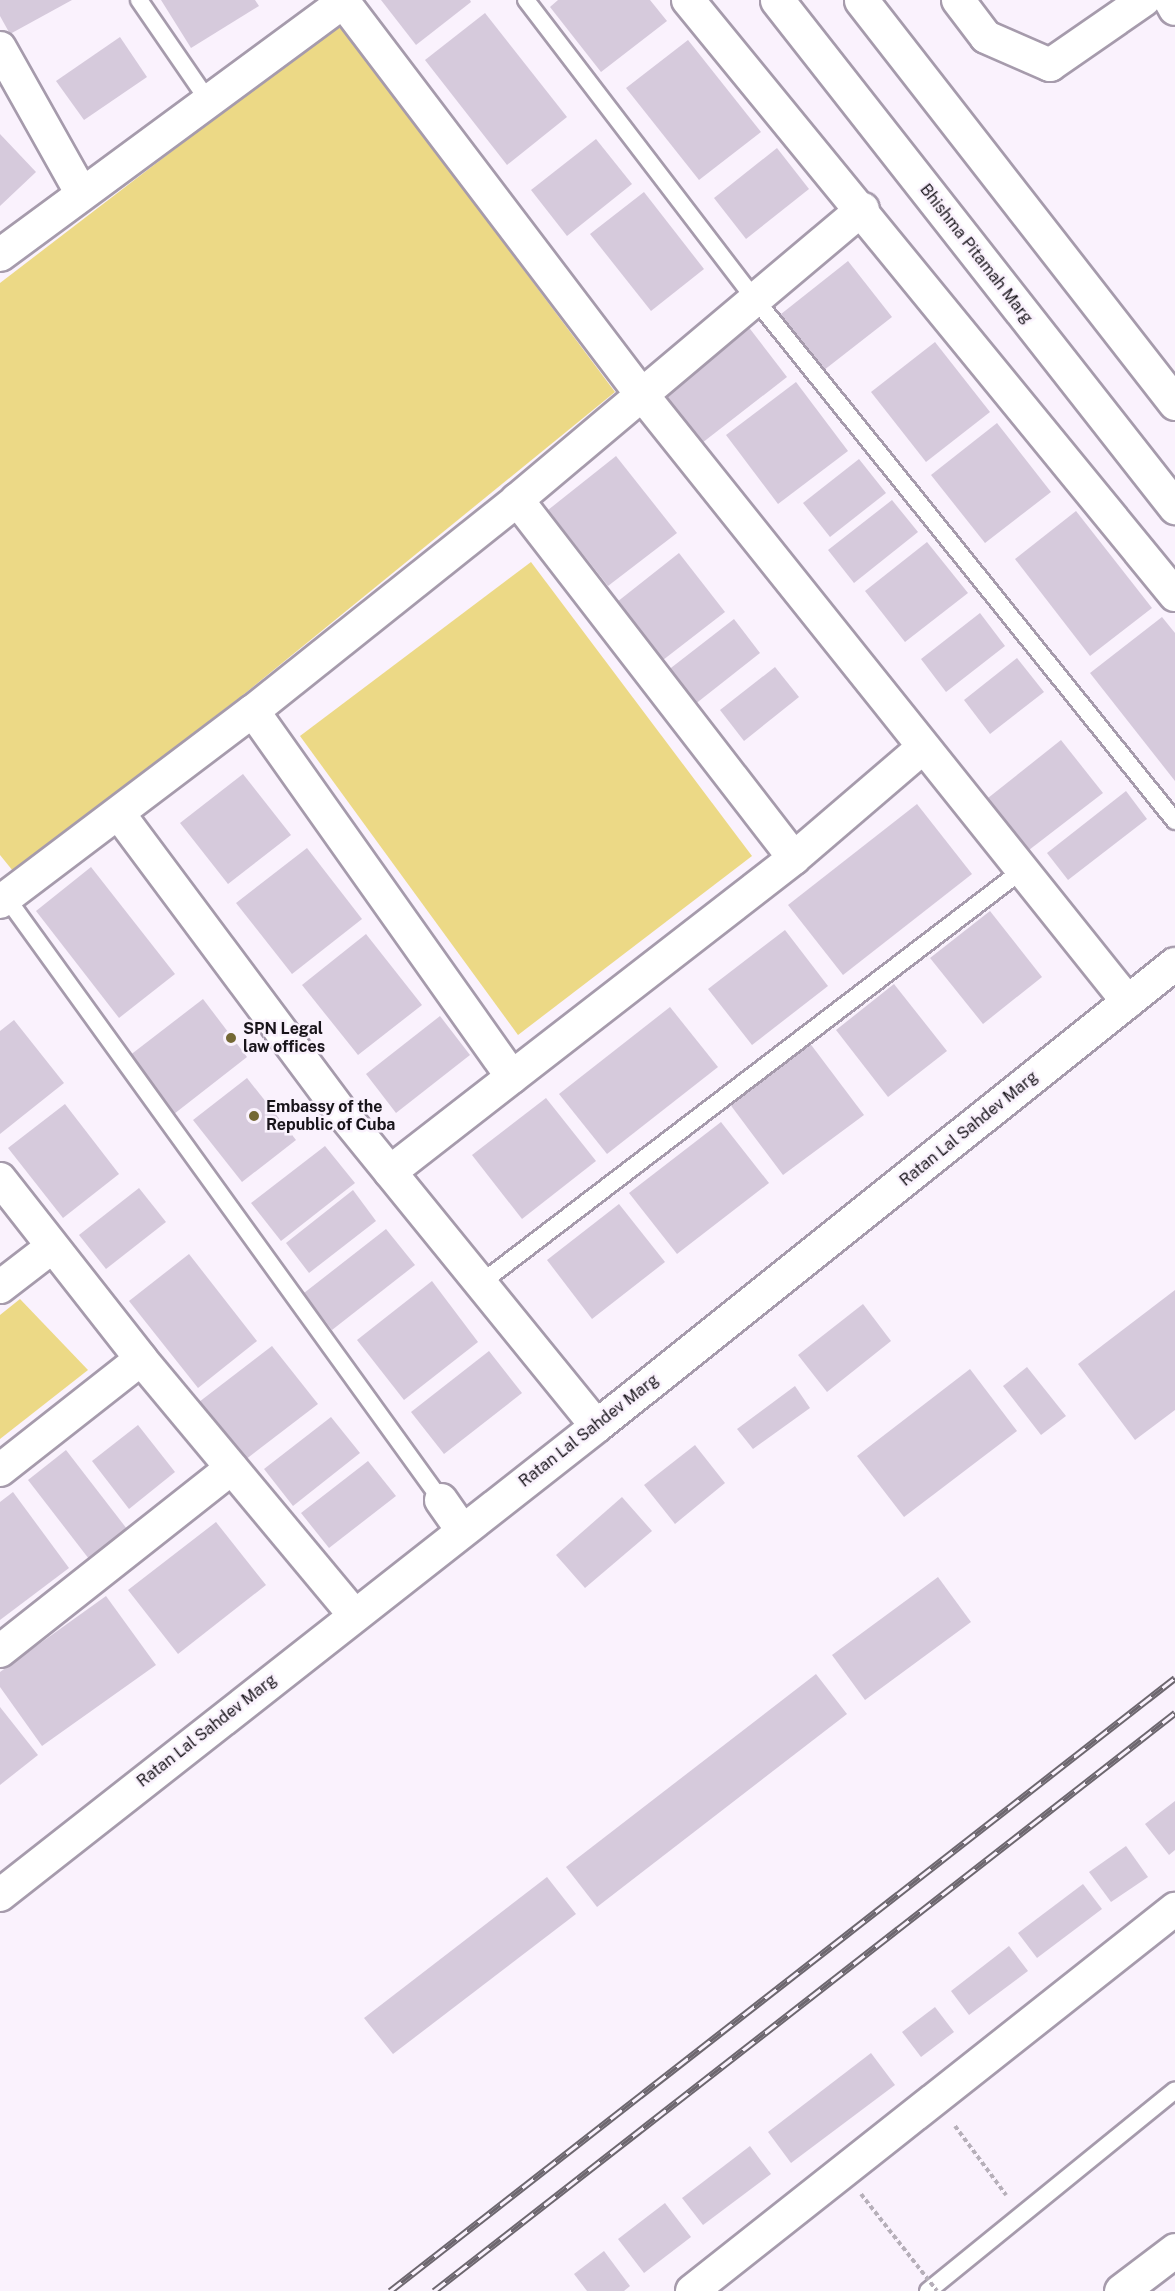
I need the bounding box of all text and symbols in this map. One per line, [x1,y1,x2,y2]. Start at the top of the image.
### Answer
street label: Bhishma Pitamah Marg [916,180,1036,328]
place label: SPN Legal law offices [243,1019,325,1057]
marker: SPN Legal law offices [224,1031,238,1045]
street label: Ratan Lal Sahdev Marg [896,1067,1042,1191]
place label: Embassy of the Republic of Cuba [266,1097,396,1135]
marker: Embassy of the Republic of Cuba [247,1109,261,1123]
street label: Ratan Lal Sahdev Marg [515,1371,663,1491]
street label: Ratan Lal Sahdev Marg [133,1671,281,1791]

